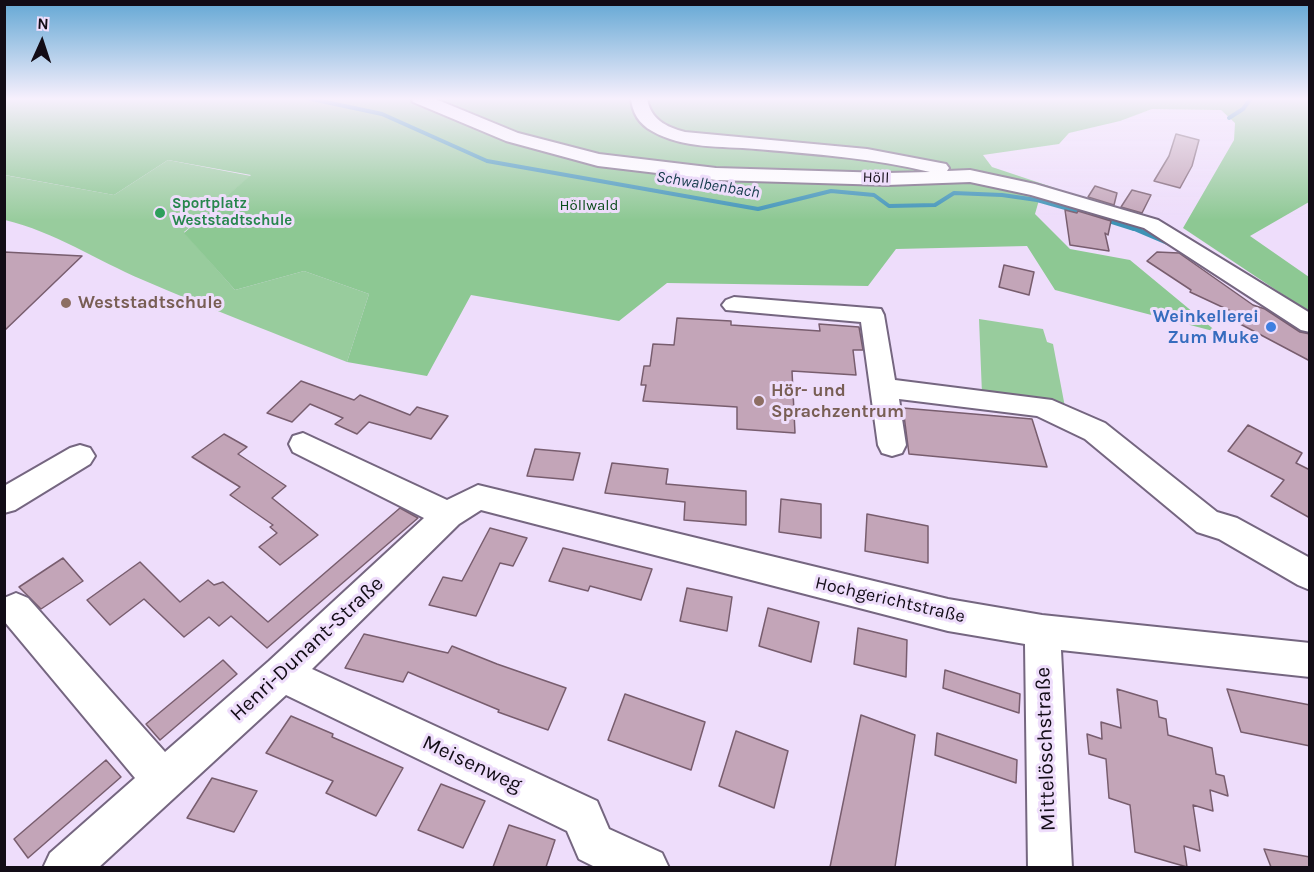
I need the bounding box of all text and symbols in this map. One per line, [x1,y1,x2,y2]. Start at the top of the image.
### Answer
north arrow [12,12,72,72]
text: N [37,14,49,33]
water label: Schwalbenbach [655,167,761,203]
street label: Höll [862,169,890,187]
place label: Sportplatz Weststadtschule [172,195,292,230]
park label: Höllwald [560,197,618,215]
marker: Sportplatz Weststadtschule [153,206,167,220]
place label: Weststadtschule [78,292,222,314]
marker: Weststadtschule [59,296,73,310]
place label: Weinkellerei Zum Muke [1153,306,1259,348]
marker: Weinkellerei Zum Muke [1264,320,1278,334]
place label: Hör- und Sprachzentrum [771,380,904,422]
marker: Hör- und Sprachzentrum [752,394,766,408]
street label: Henri-Dunant-Straße [225,571,389,727]
street label: Hochgerichtstraße [813,572,967,628]
street label: Mittelöschstraße [1031,666,1061,832]
street label: Meisenweg [418,730,526,798]

